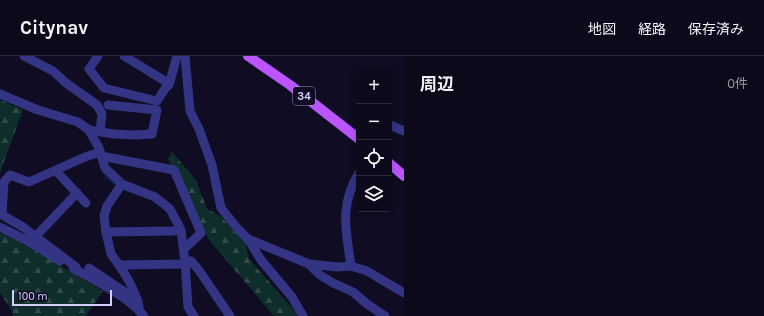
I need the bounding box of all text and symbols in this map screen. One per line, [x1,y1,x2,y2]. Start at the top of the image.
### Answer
text: Citynav [20,17,88,39]
text: 地図 [588,21,616,38]
text: 経路 [638,21,666,38]
text: 保存済み [688,21,744,38]
map controls [356,68,392,212]
button: + [356,68,392,104]
text: 周辺 [420,74,454,94]
text: 0件 [727,76,748,91]
road number: 34 [293,87,315,105]
button: − [356,104,392,140]
button: locate [356,140,392,176]
button: layers [356,176,392,212]
scale bar [12,288,112,307]
text: 100 m [18,290,48,303]

